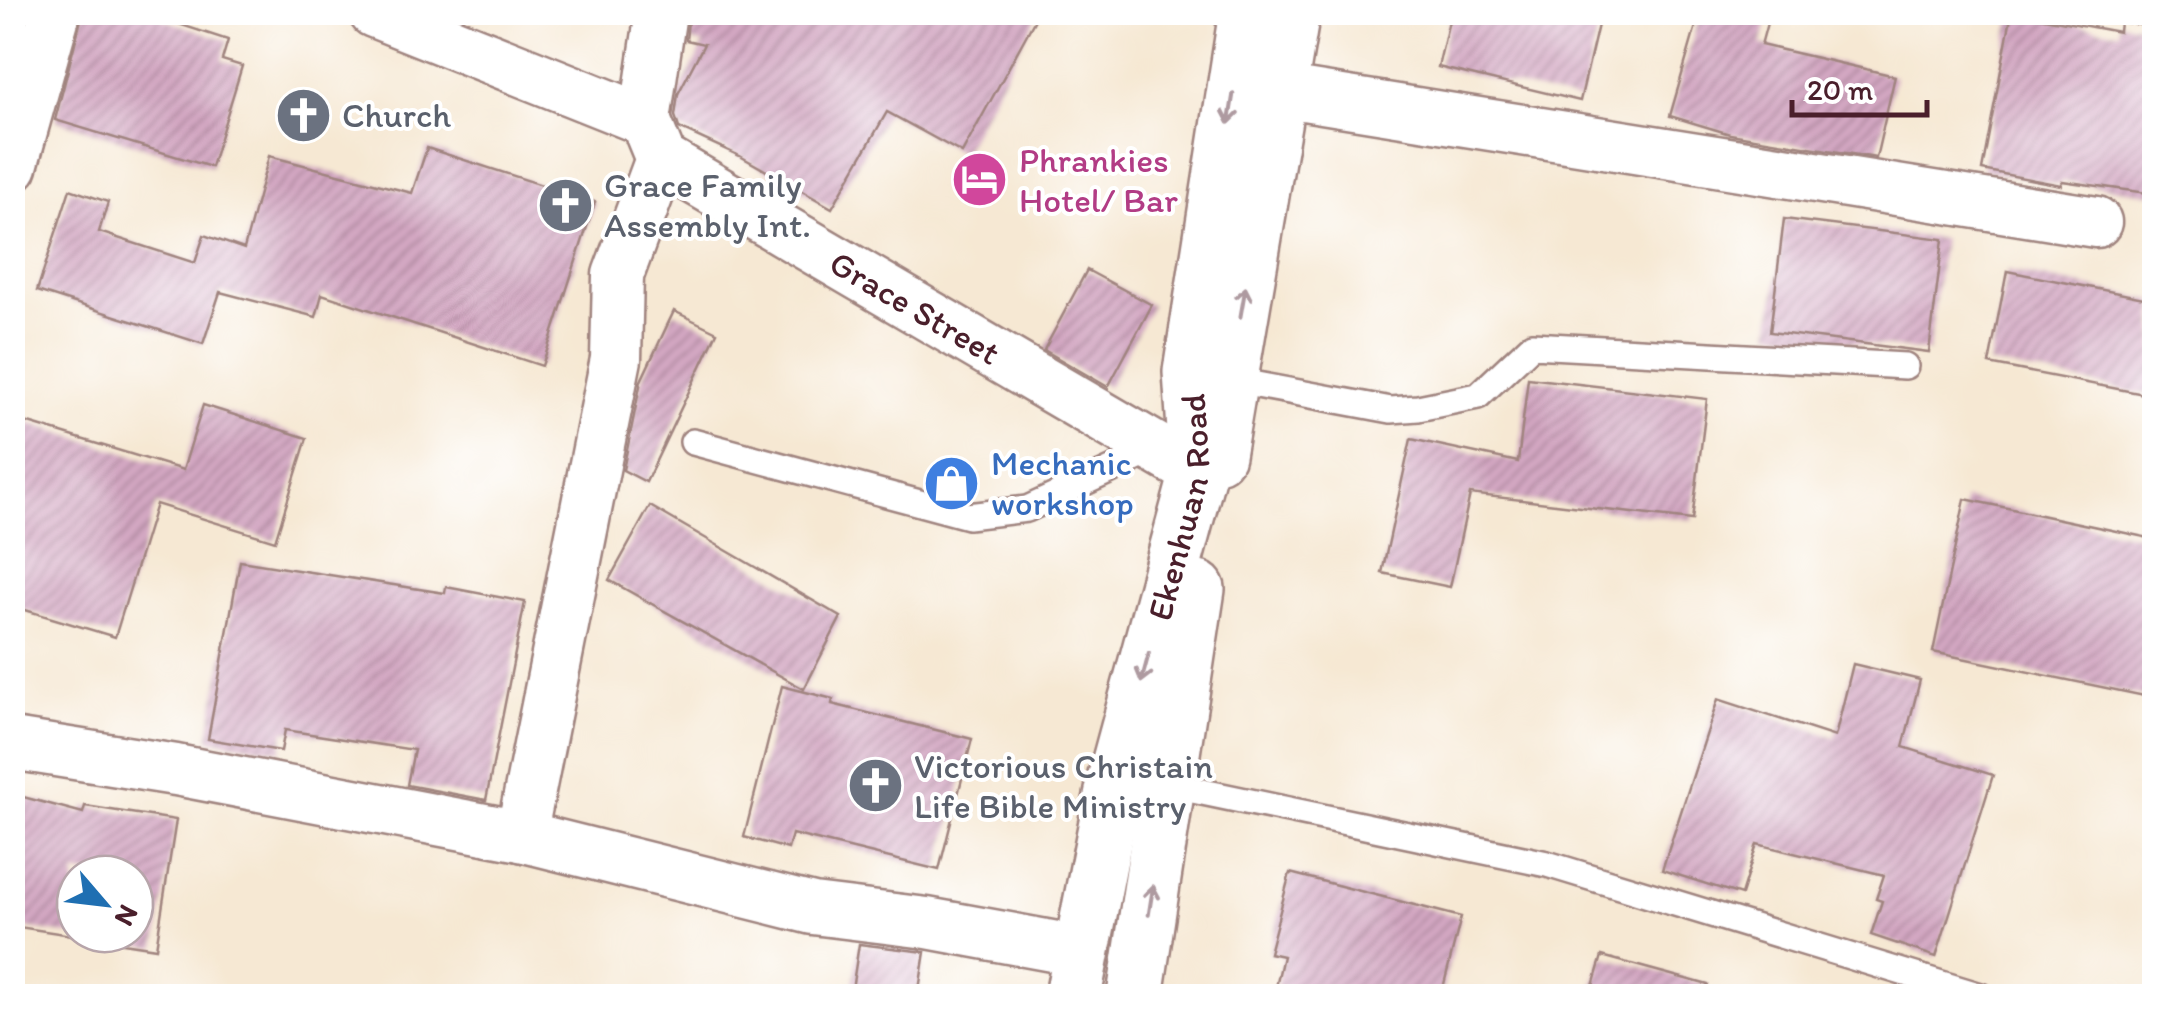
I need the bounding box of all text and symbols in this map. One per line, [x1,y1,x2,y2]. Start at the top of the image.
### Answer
scale bar [1792,55,1927,117]
text: 20 m [1807,71,1873,108]
church icon: Church [273,85,333,145]
one-way arrow [1221,92,1239,124]
place label: Church [342,94,451,136]
place label: Phrankies Hotel/ Bar [1019,139,1178,221]
hotel icon: Phrankies Hotel/ Bar [950,150,1010,210]
place label: Grace Family Assembly Int. [604,164,811,246]
church icon: Grace Family Assembly Int. [535,175,595,235]
street label: Grace Street [822,241,1008,374]
one-way arrow [1234,287,1253,319]
street label: Ekenhuan Road [1138,392,1219,625]
place label: Mechanic workshop [991,442,1134,524]
shop icon: Mechanic workshop [922,453,982,513]
one-way arrow [1135,652,1153,683]
place label: Victorious Christain Life Bible Ministry [914,745,1213,827]
church icon: Victorious Christain Life Bible Ministry [845,756,905,816]
north arrow [55,854,155,954]
one-way arrow [1142,885,1161,917]
text: N [108,899,147,932]

